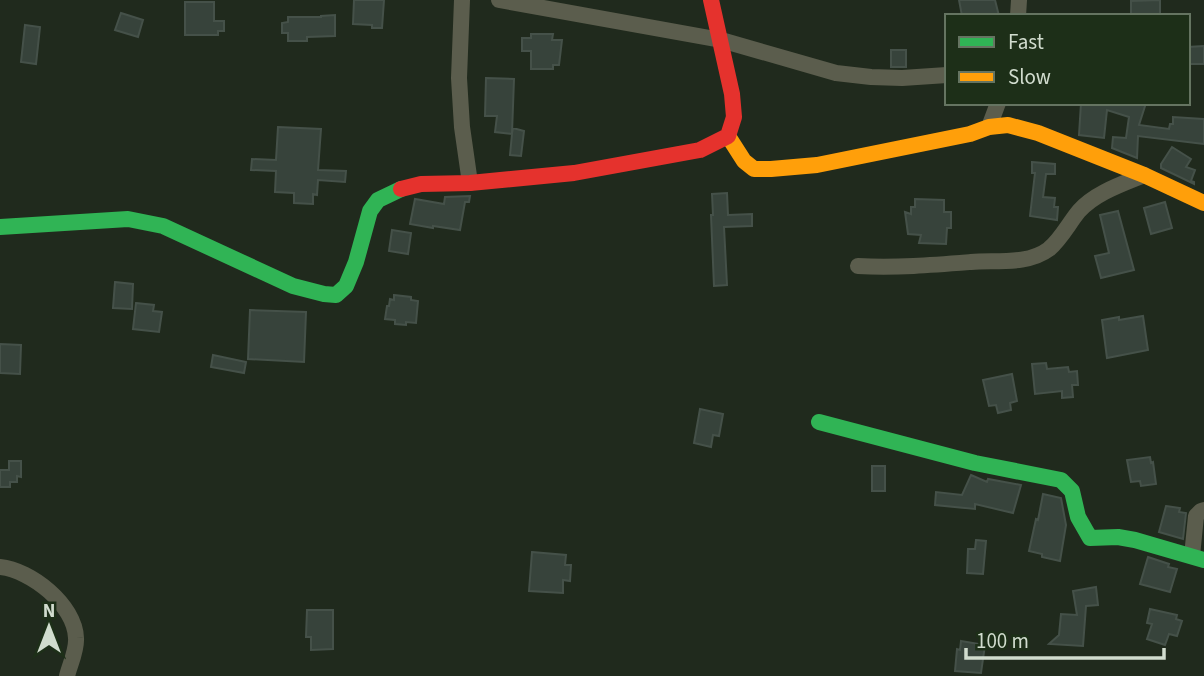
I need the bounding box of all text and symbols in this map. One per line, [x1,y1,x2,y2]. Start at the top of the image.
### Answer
legend [945,14,1190,105]
text: Fast [1008,27,1044,57]
text: Slow [1008,62,1051,92]
north arrow [14,592,84,662]
text: N [43,598,55,625]
scale bar [966,616,1164,660]
text: 100 m [976,626,1029,656]

